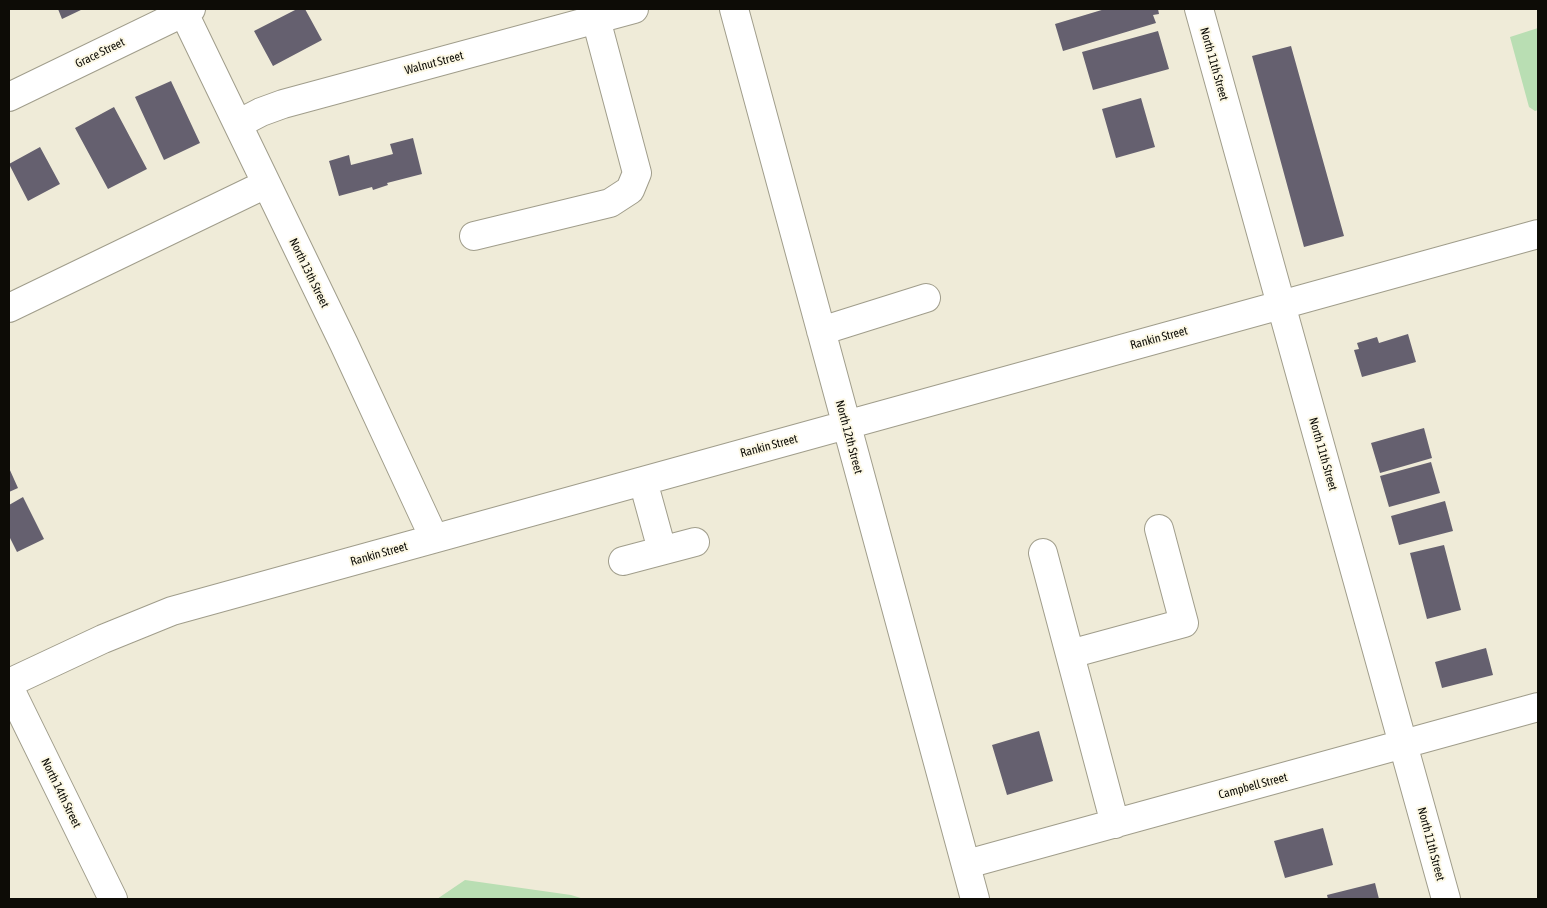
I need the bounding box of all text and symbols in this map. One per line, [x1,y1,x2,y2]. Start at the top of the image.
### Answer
street label: North 11th Street [1197,26,1231,102]
street label: Grace Street [73,35,127,71]
street label: Walnut Street [403,48,465,78]
street label: North 13th Street [286,236,332,310]
street label: Rankin Street [1129,323,1189,353]
street label: North 12th Street [832,399,866,475]
street label: North 11th Street [1306,416,1340,492]
street label: Rankin Street [739,431,799,461]
street label: Rankin Street [349,539,409,569]
street label: North 14th Street [38,756,84,830]
street label: Campbell Street [1217,770,1289,802]
street label: North 11th Street [1414,806,1448,882]

